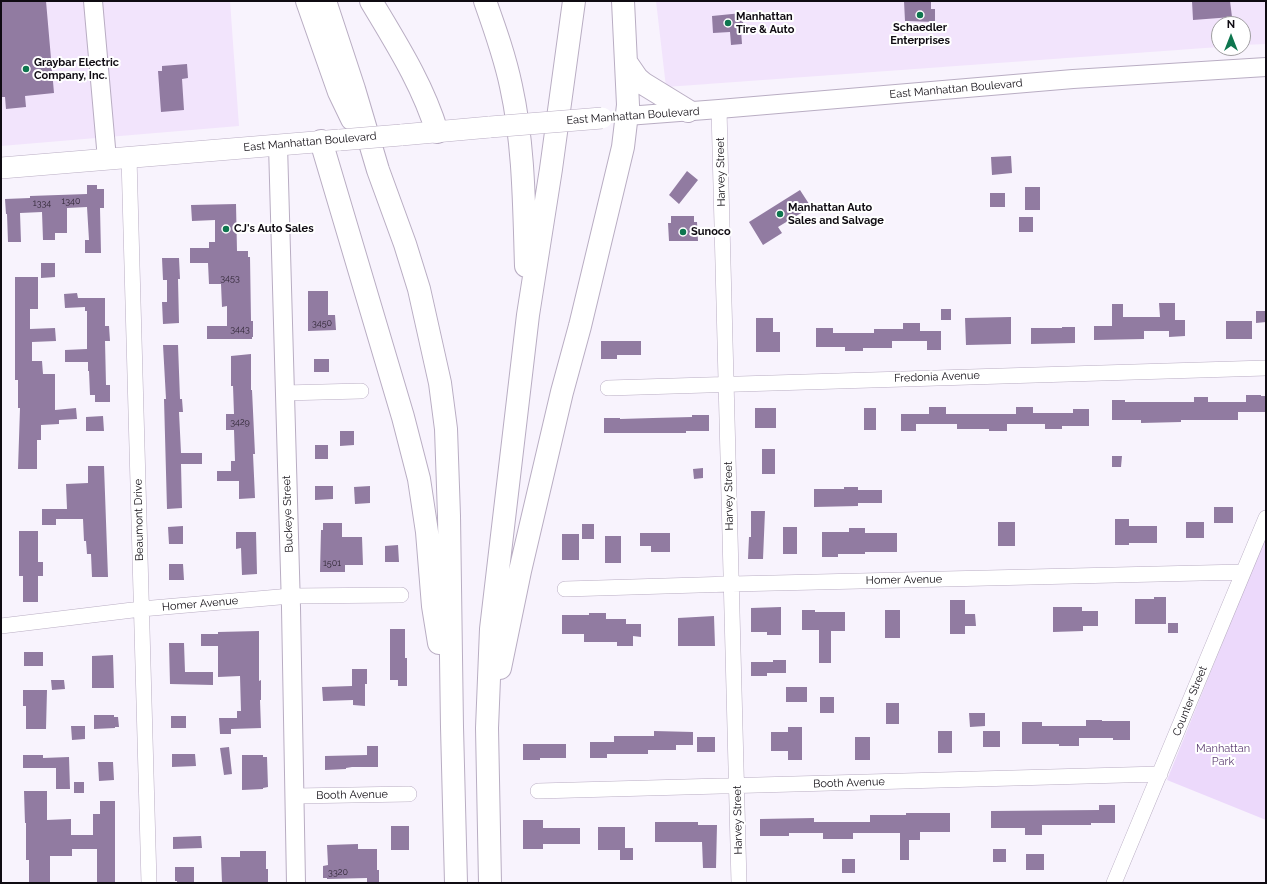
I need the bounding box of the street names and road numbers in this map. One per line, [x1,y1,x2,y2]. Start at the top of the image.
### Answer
street label: East Manhattan Boulevard [889,77,1023,101]
street label: East Manhattan Boulevard [566,105,700,127]
street label: East Manhattan Boulevard [243,130,377,154]
street label: Harvey Street [714,137,728,207]
street label: Fredonia Avenue [894,369,980,385]
street label: Harvey Street [722,461,736,531]
street label: Buckeye Street [280,475,296,553]
street label: Beaumont Drive [132,479,146,561]
street label: Homer Avenue [866,573,942,587]
street label: Homer Avenue [161,594,239,614]
street label: Counter Street [1170,664,1210,738]
street label: Booth Avenue [813,775,885,791]
street label: Harvey Street [731,785,745,855]
street label: Booth Avenue [316,788,388,802]

